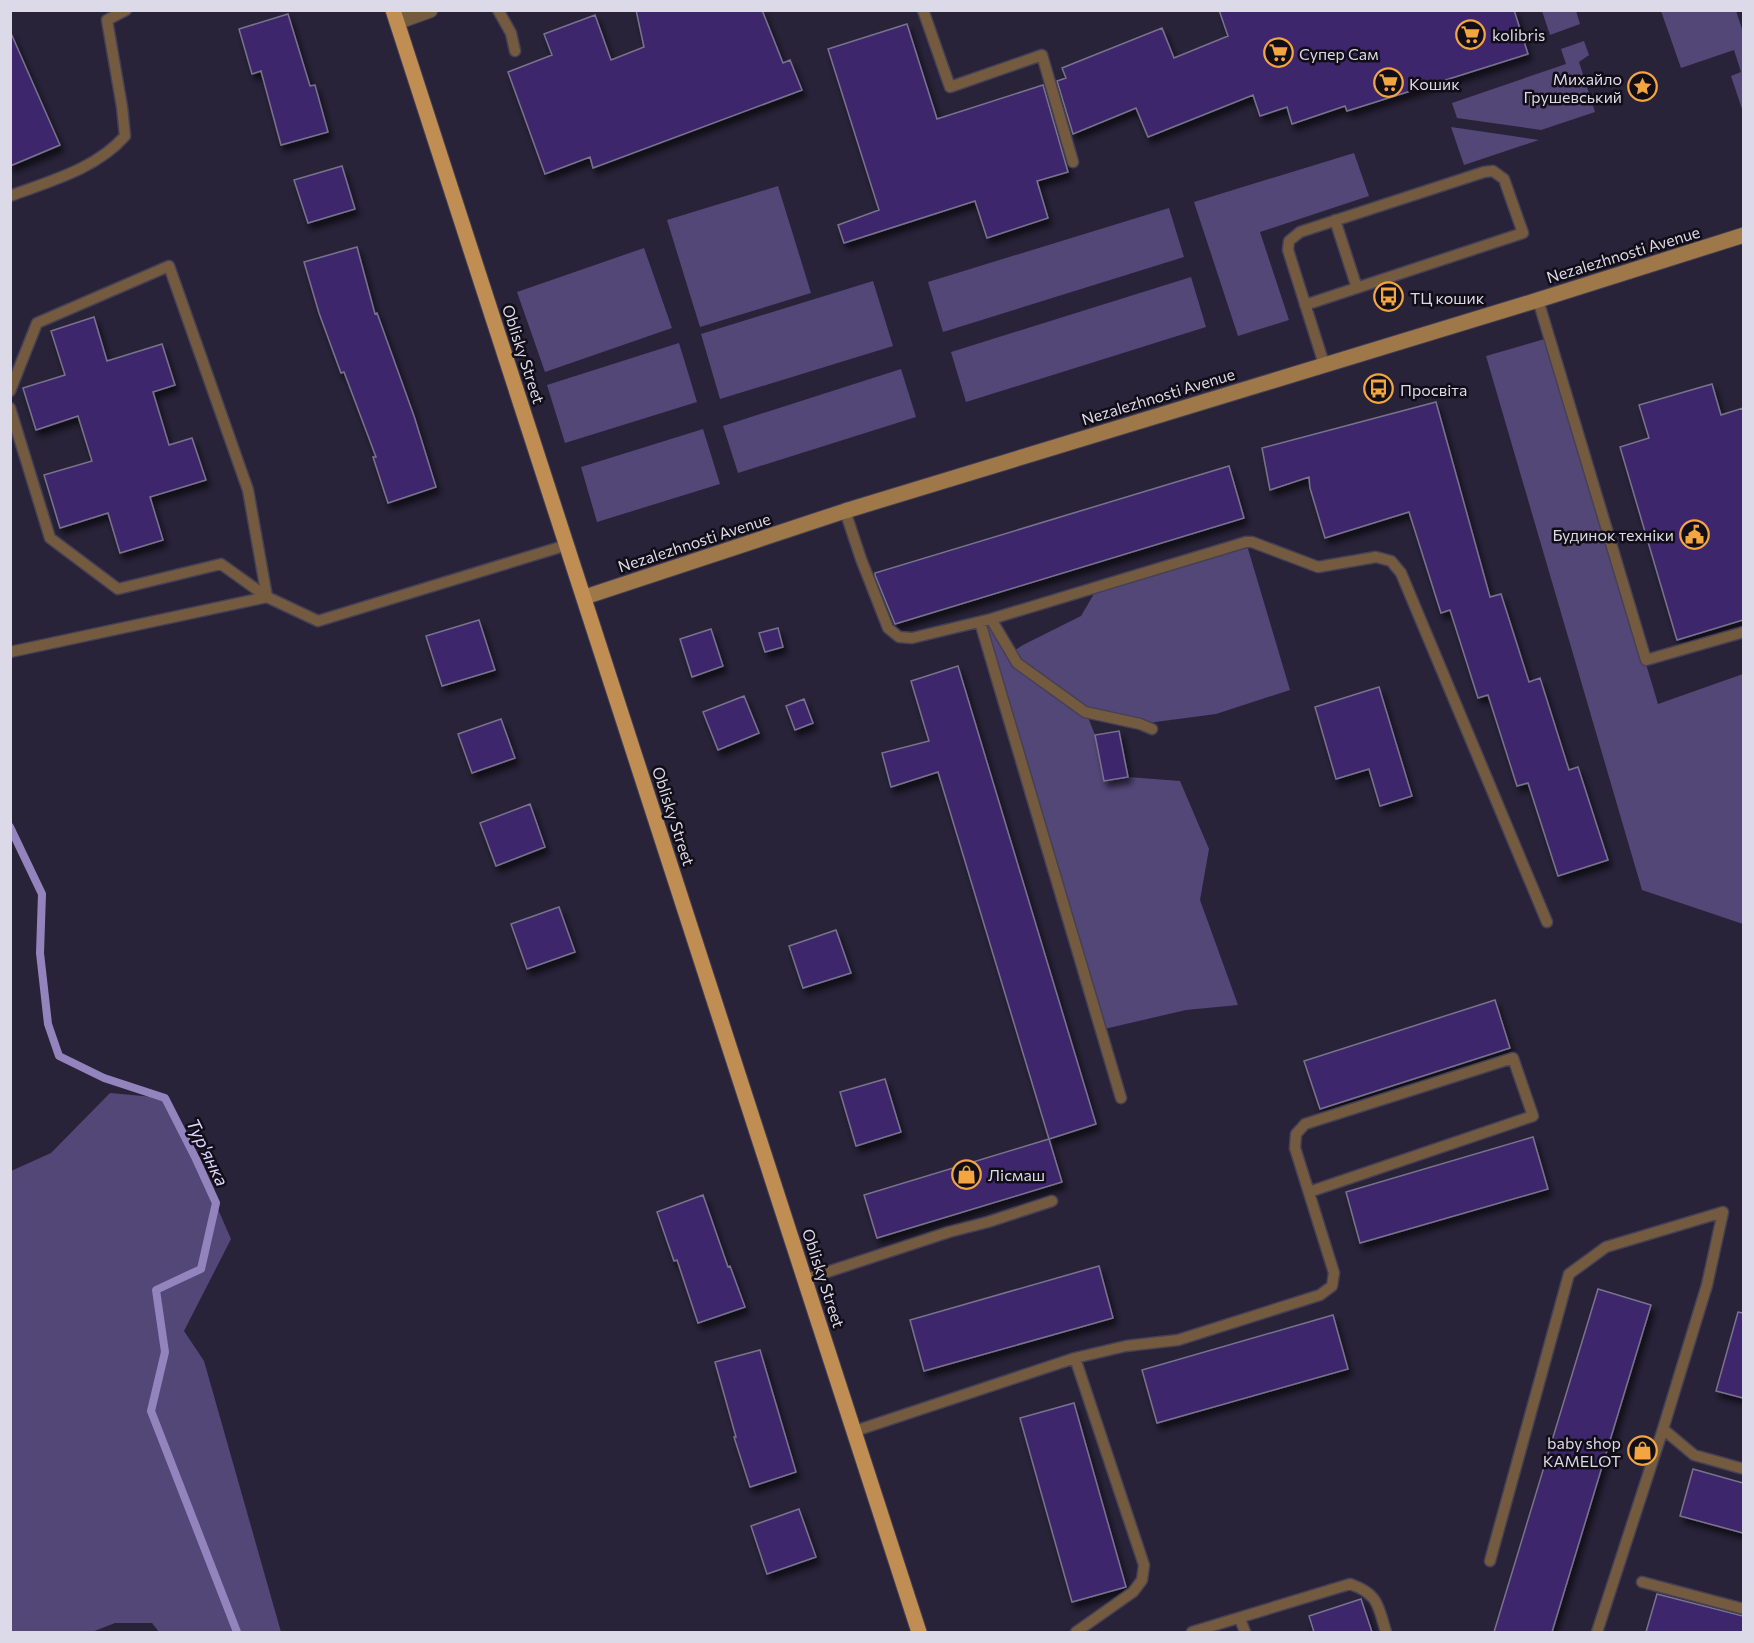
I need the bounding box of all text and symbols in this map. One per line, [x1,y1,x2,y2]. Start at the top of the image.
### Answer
supermarket icon: kolibris [1455,18,1487,50]
place label: kolibris [1492,25,1545,44]
supermarket icon: Супер Сам [1262,37,1294,69]
place label: Супер Сам [1299,44,1379,63]
supermarket icon: Кошик [1372,67,1404,99]
place label: Михайло Грушевський [1524,69,1622,106]
place icon: Михайло Грушевський [1627,71,1659,103]
place label: Кошик [1409,74,1460,93]
street label: Nezalezhnosti Avenue [1544,222,1702,286]
bus stop icon: ТЦ кошик [1373,281,1405,313]
place label: ТЦ кошик [1410,288,1485,307]
street label: Oblisky Street [499,302,549,406]
street label: Nezalezhnosti Avenue [1079,364,1237,428]
bus stop icon: Просвіта [1363,373,1395,405]
place label: Просвіта [1400,380,1467,399]
street label: Nezalezhnosti Avenue [615,508,773,576]
public building icon: Будинок техніки [1679,518,1711,550]
place label: Будинок техніки [1552,525,1674,544]
street label: Oblisky Street [649,764,699,868]
water label: Тур'янка [182,1115,234,1189]
shop icon: Лісмаш [951,1158,983,1190]
place label: Лісмаш [988,1165,1045,1184]
street label: Oblisky Street [799,1226,849,1330]
place label: baby shop KAMELOT [1543,1433,1621,1470]
shop icon: baby shop KAMELOT [1626,1435,1658,1467]

